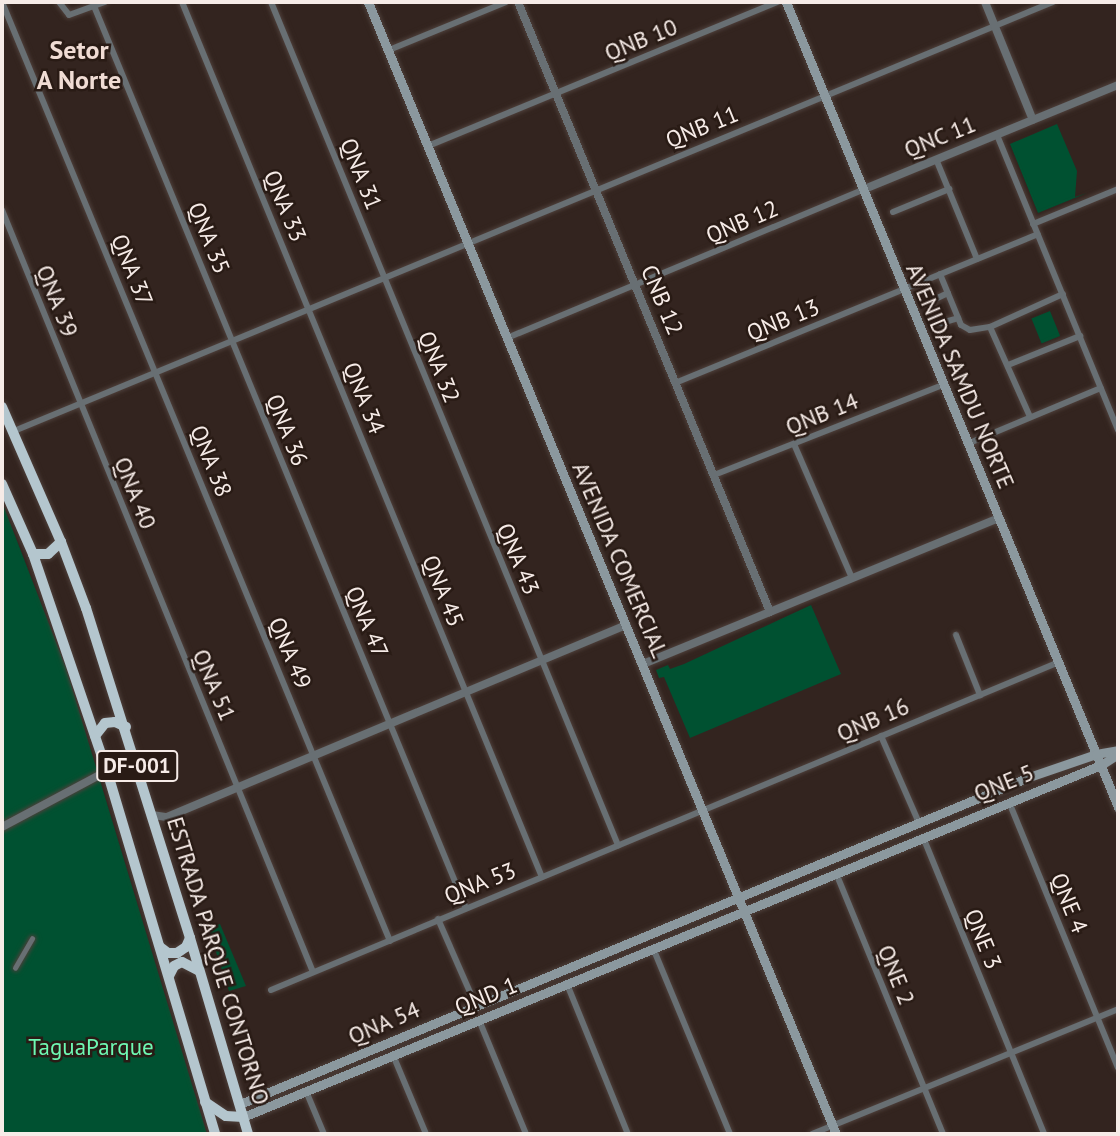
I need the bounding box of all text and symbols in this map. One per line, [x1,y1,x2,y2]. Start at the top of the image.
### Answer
street label: QNB 10 [601,13,681,67]
district label: Setor A Norte [36,34,122,96]
street label: QNB 11 [662,100,742,154]
street label: QNC 11 [900,110,980,164]
street label: QNA 31 [334,134,388,214]
street label: QNA 33 [257,166,313,246]
street label: QNB 12 [702,194,782,250]
street label: QNA 35 [182,198,236,278]
street label: QNA 37 [105,230,159,310]
street label: AVENIDA SAMDU NORTE [900,259,1020,493]
street label: QNA 39 [30,261,84,341]
street label: CNB 12 [635,261,689,339]
street label: QNB 13 [743,293,823,347]
street label: QNA 32 [412,327,466,407]
street label: QNA 34 [337,358,391,438]
street label: QNB 14 [782,387,862,441]
street label: QNA 36 [260,390,314,470]
street label: QNA 38 [184,421,238,501]
street label: QNA 40 [108,453,162,533]
street label: AVENIDA COMERCIAL [566,458,674,662]
street label: QNA 43 [490,519,546,599]
street label: QNA 45 [416,551,470,631]
street label: QNA 47 [339,582,395,662]
street label: QNA 49 [262,613,318,693]
street label: QNA 51 [186,645,242,725]
street label: QNB 16 [833,692,913,748]
road number: DF-001 [95,748,179,784]
street label: QNE 5 [970,759,1038,807]
street label: ESTRADA PARQUE CONTORNO [161,813,275,1109]
street label: QNA 53 [440,856,520,910]
street label: QNE 4 [1045,869,1093,937]
street label: QNE 3 [959,905,1007,973]
street label: QNE 2 [872,941,920,1009]
street label: QND 1 [451,971,521,1021]
street label: QNA 54 [344,995,424,1051]
park label: TaguaParque [28,1033,154,1061]

